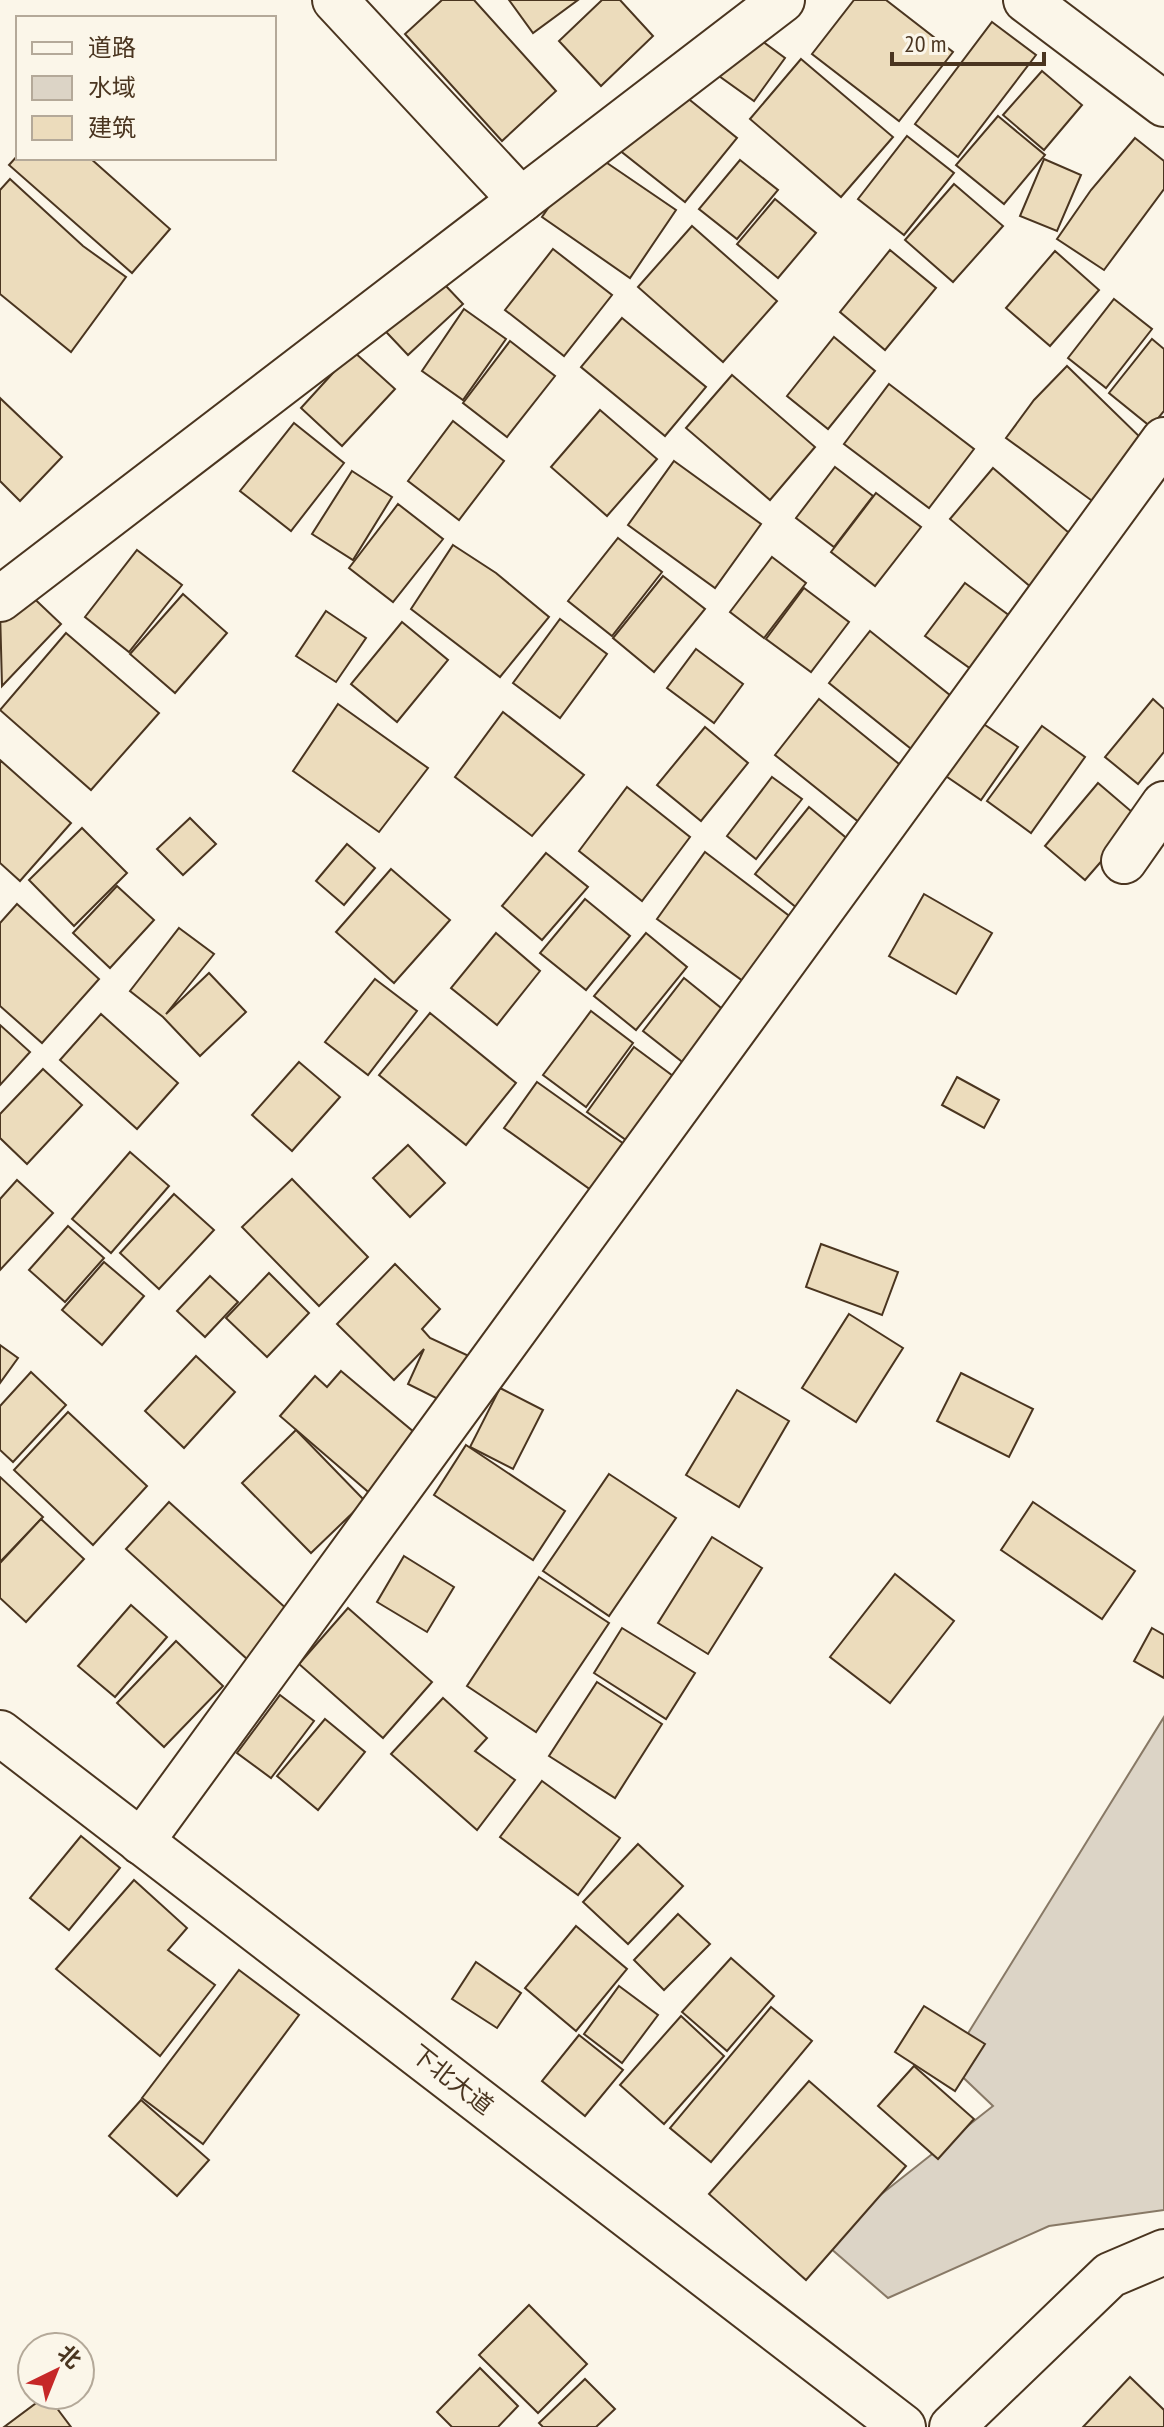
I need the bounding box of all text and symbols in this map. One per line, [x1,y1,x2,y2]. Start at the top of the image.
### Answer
legend [16,16,276,160]
scale bar [892,16,1044,66]
text: 20 m [904,28,946,59]
text: 道路 [88,32,136,63]
text: 水域 [88,72,136,103]
text: 建筑 [88,112,136,143]
street label: 下北大道 [405,2038,500,2121]
north arrow [16,2331,96,2411]
text: 北 [52,2339,87,2374]

